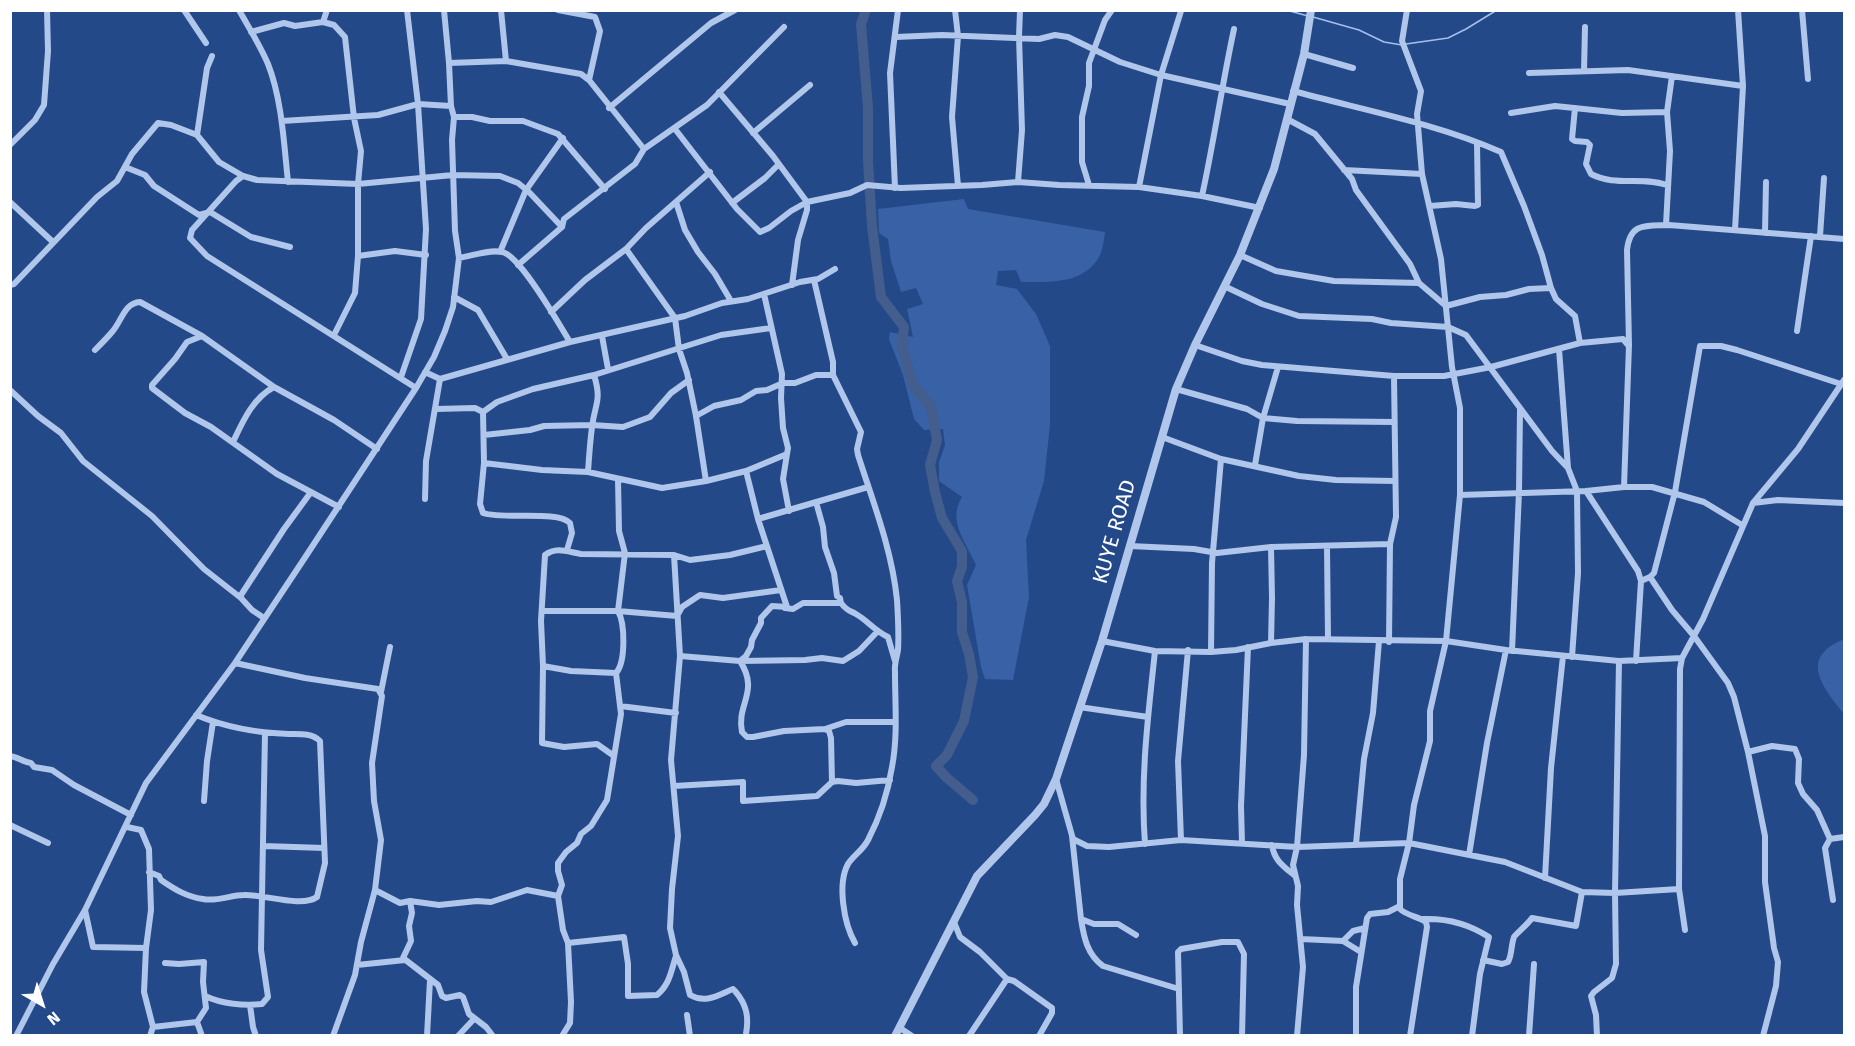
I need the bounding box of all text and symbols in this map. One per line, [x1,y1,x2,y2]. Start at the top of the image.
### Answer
street label: KUYE ROAD [1088,477,1142,587]
north arrow [12,974,72,1034]
text: N [44,1008,64,1029]

